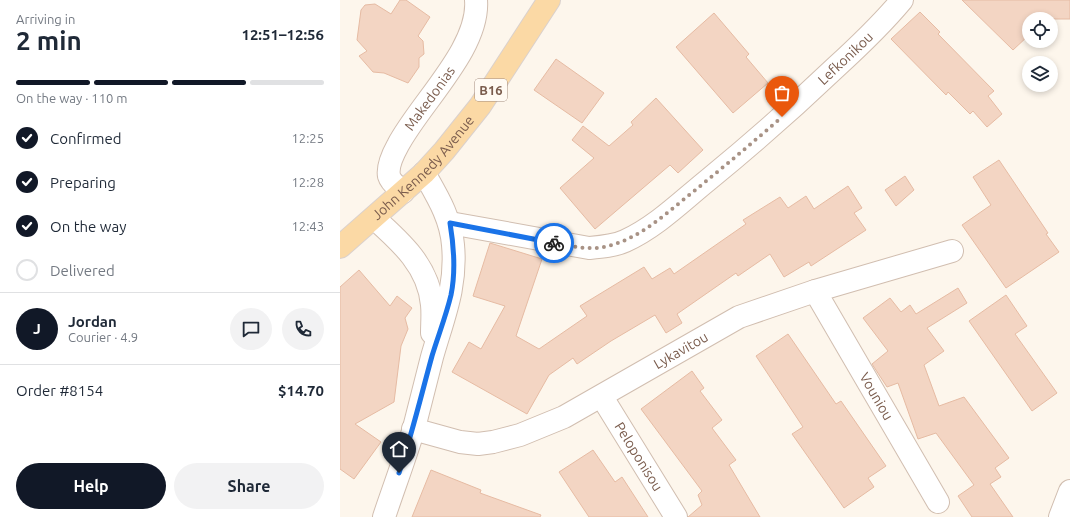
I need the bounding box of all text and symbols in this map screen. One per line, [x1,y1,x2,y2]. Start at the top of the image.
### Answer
text: Arriving in [16,12,75,26]
map controls [1022,12,1058,92]
button: locate [1022,12,1058,48]
text: 2 min [16,26,82,55]
text: 12:51–12:56 [241,26,324,43]
street label: Lefkonikou [815,29,876,88]
button: layers [1022,56,1058,92]
street label: Makedonias [401,63,458,133]
pin [765,76,799,117]
road number: B16 [475,79,507,101]
icon: bag [771,82,793,104]
text: On the way · 110 m [16,91,128,105]
street label: John Kennedy Avenue [369,112,477,223]
icon: check [16,127,38,149]
text: Confirmed [50,130,122,147]
text: 12:25 [291,131,324,145]
icon: check [16,171,38,193]
text: Preparing [50,174,116,191]
text: 12:28 [291,175,324,189]
icon: check [16,215,38,237]
text: On the way [50,218,126,235]
text: 12:43 [291,219,324,233]
courier [534,223,574,263]
icon: bike [543,232,565,254]
text: Delivered [50,262,115,279]
button: chat [230,308,272,350]
button: phone [282,308,324,350]
text: Jordan [68,313,117,330]
text: J [33,320,41,337]
street label: Lykavitou [651,328,711,372]
text: Courier · 4.9 [68,330,138,344]
street label: Vouniou [856,370,896,423]
text: Order #8154 [16,382,103,399]
text: $14.70 [278,382,324,399]
street label: Peloponisou [612,419,666,494]
pin [382,432,416,473]
icon: home [388,438,410,460]
button: Help [16,463,166,509]
button: Share [174,463,324,509]

